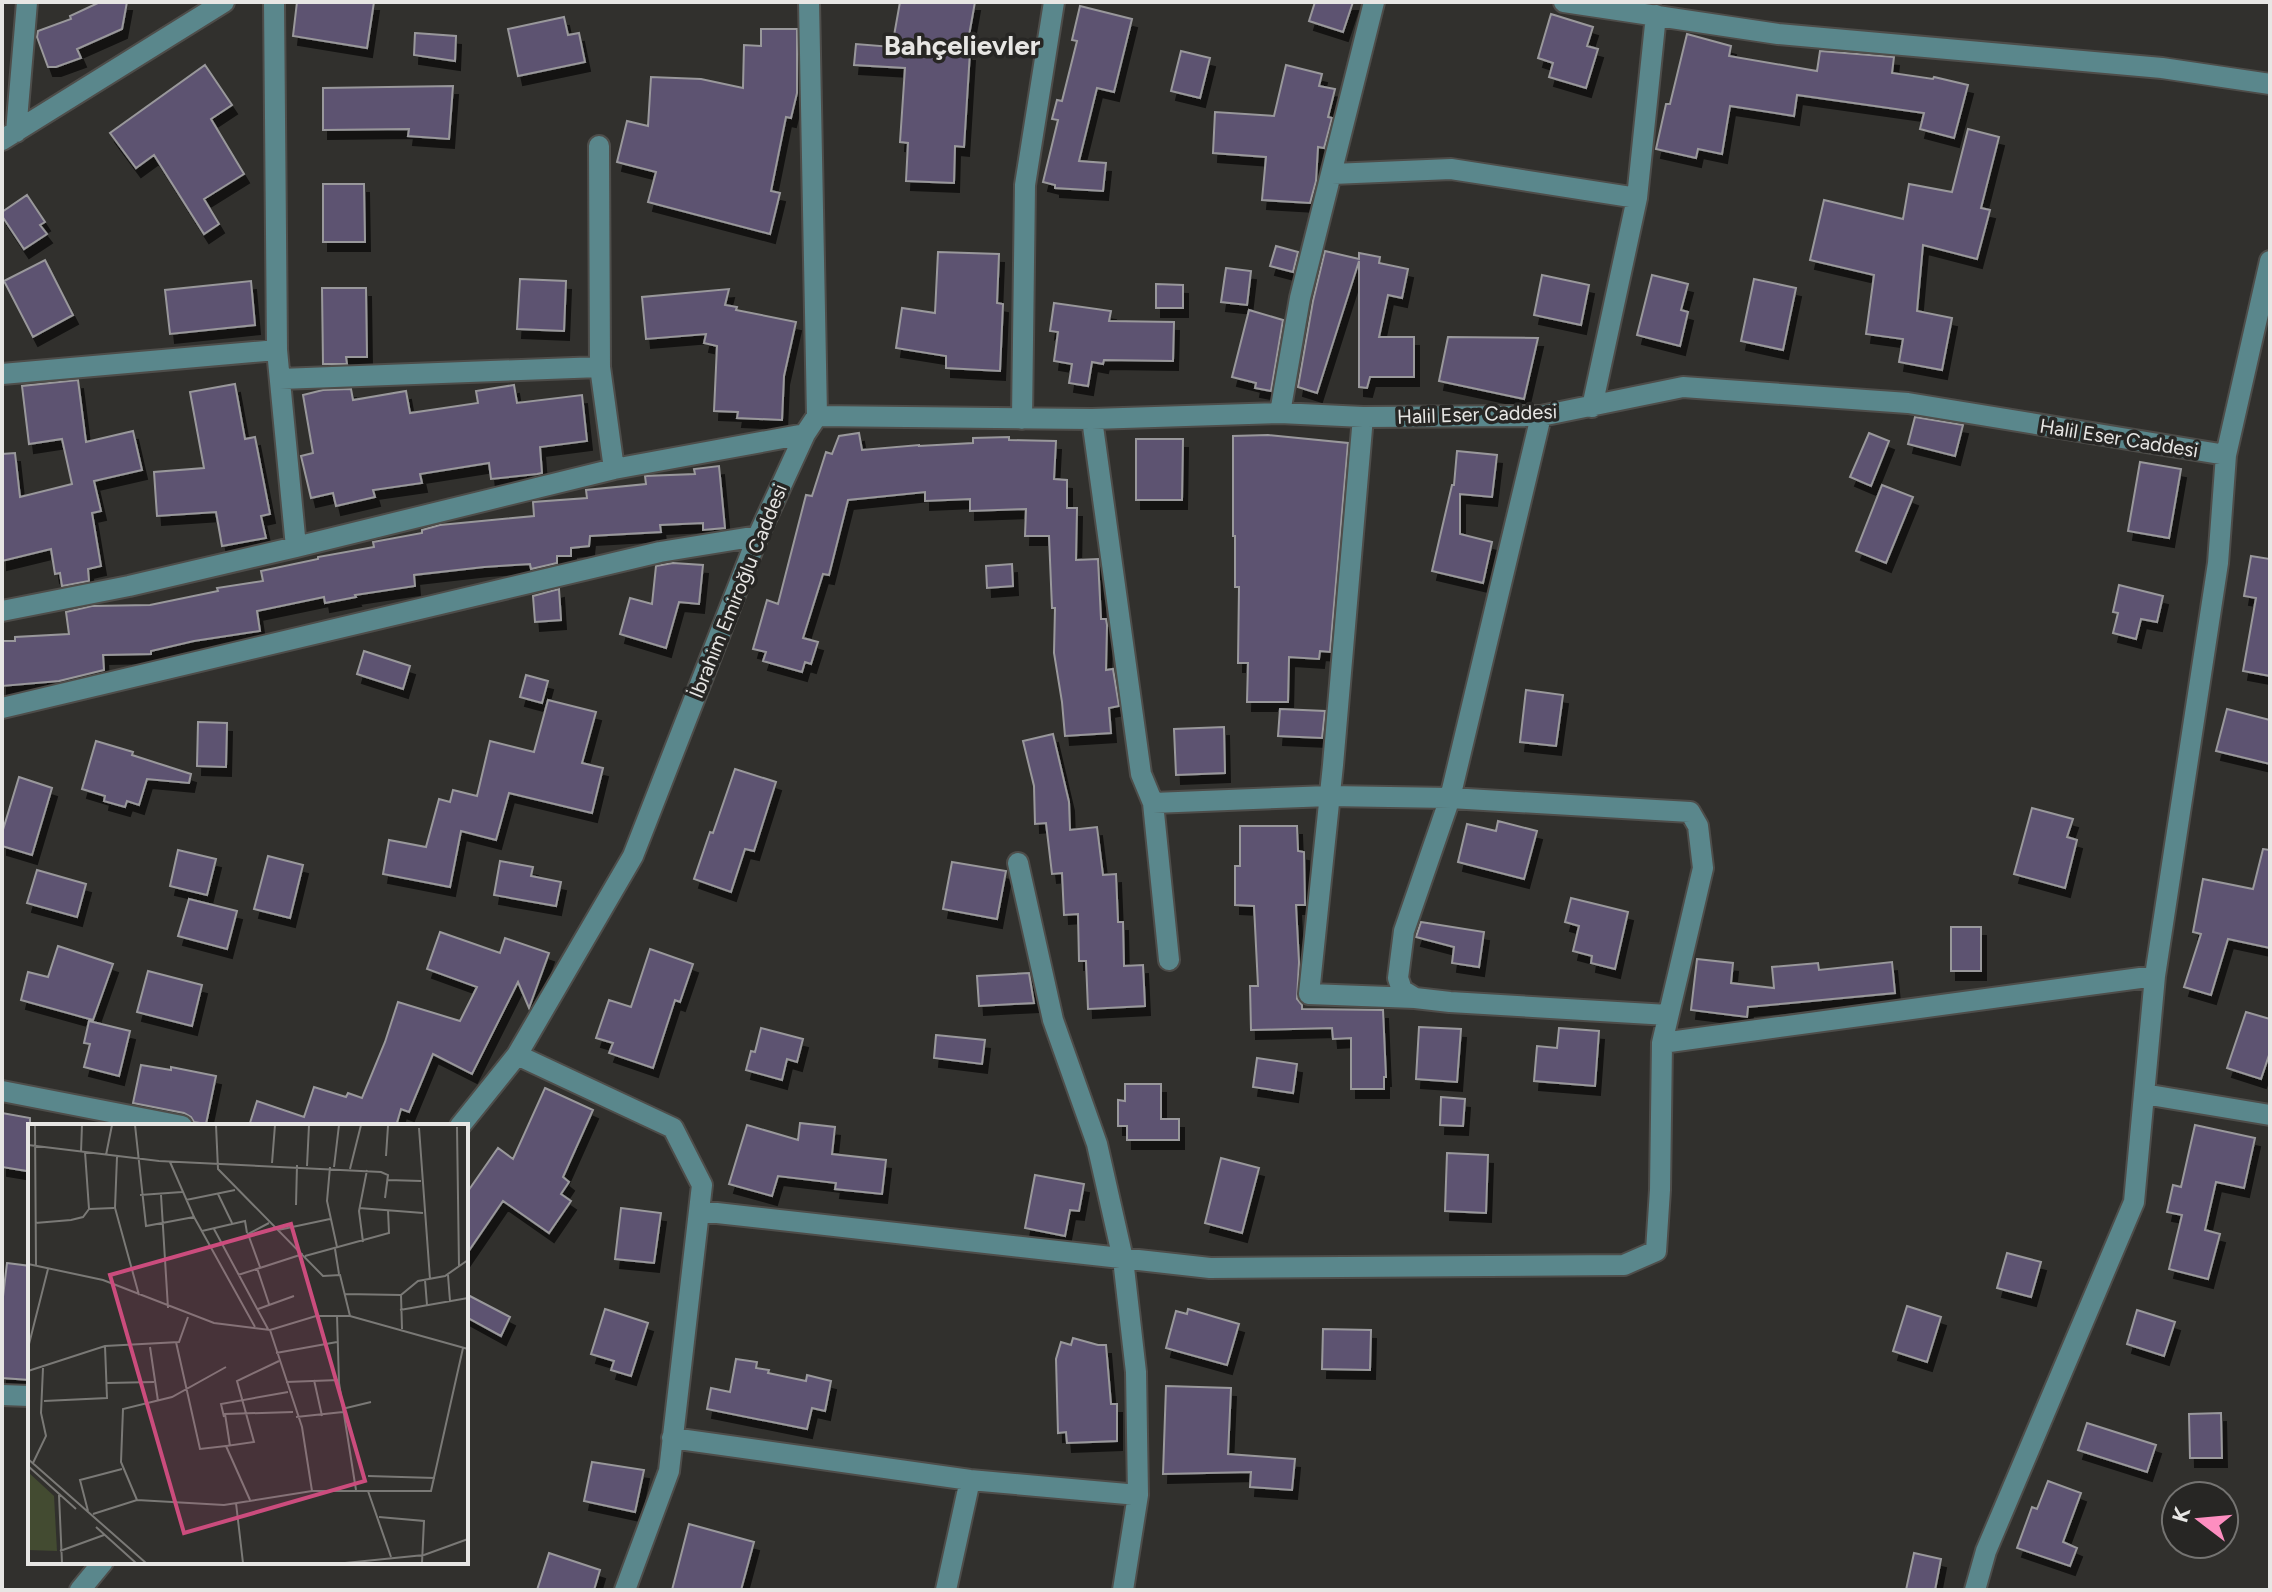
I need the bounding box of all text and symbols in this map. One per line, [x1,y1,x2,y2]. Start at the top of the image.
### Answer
district label: Bahçelievler [884,28,1041,62]
street label: Halil Eser Caddesi [1396,399,1558,429]
street label: Halil Eser Caddesi [2038,414,2200,462]
street label: İbrahim Emiroğlu Caddesi [684,480,792,702]
inset map [28,1124,468,1564]
north arrow [2160,1480,2240,1560]
text: K [2166,1504,2196,1525]

